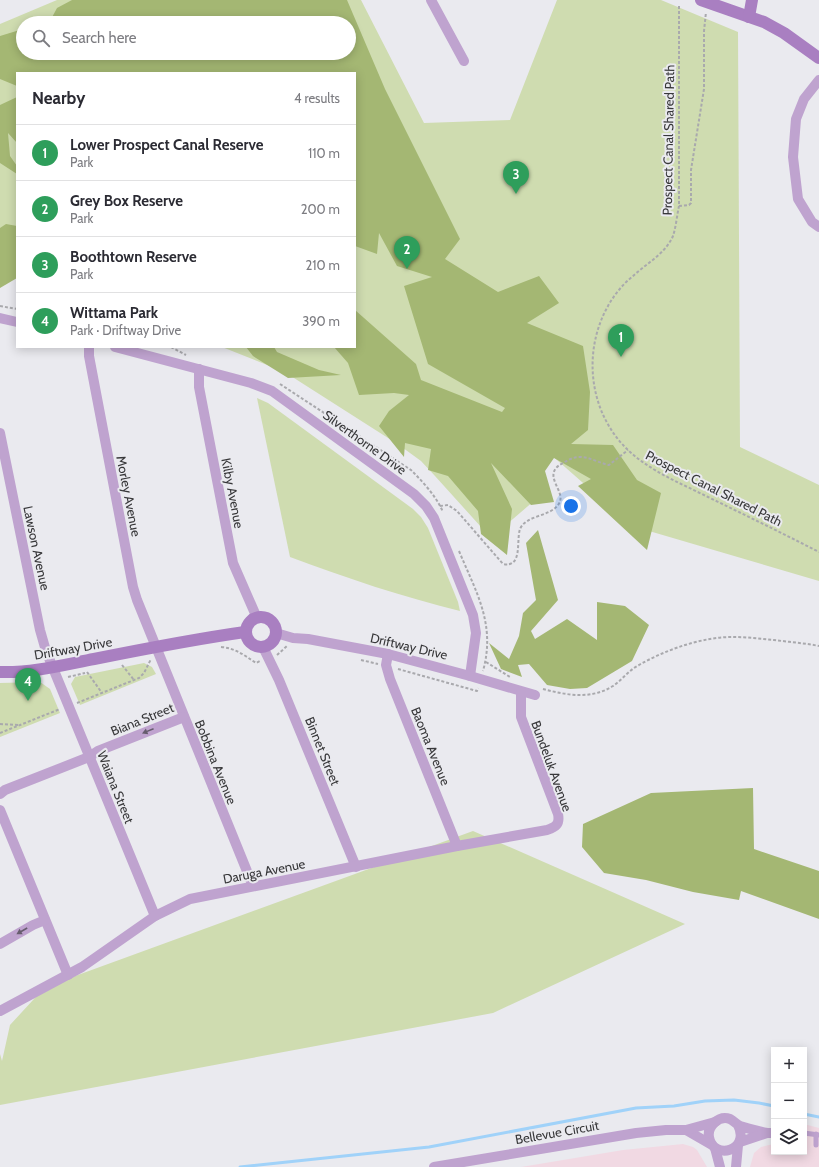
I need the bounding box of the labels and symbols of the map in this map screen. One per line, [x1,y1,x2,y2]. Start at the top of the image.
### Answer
street label: Prospect Canal Shared Path [659,64,677,216]
pin: 3 [503,161,529,194]
pin: 2 [394,236,420,269]
pin: 1 [608,324,634,357]
street label: Silverthorne Drive [320,406,410,478]
street label: Prospect Canal Shared Path [643,447,785,529]
street label: Morley Avenue [113,454,145,538]
street label: Kilby Avenue [218,456,248,530]
your location [561,496,581,516]
street label: Lawson Avenue [20,504,54,592]
street label: Driftway Drive [369,629,450,663]
street label: Driftway Drive [33,633,114,663]
pin: 4 [15,668,41,701]
street label: Biana Street [108,699,176,739]
street label: Baoma Avenue [408,705,454,788]
street label: Binnet Street [302,714,344,788]
street label: Bobbina Avenue [192,717,240,807]
street label: Bundeluk Avenue [528,718,576,814]
one-way arrow [141,729,153,735]
street label: Waiana Street [94,748,138,826]
street label: Daruga Avenue [222,855,307,887]
one-way arrow [16,928,28,935]
street label: Bellevue Circuit [514,1117,601,1147]

